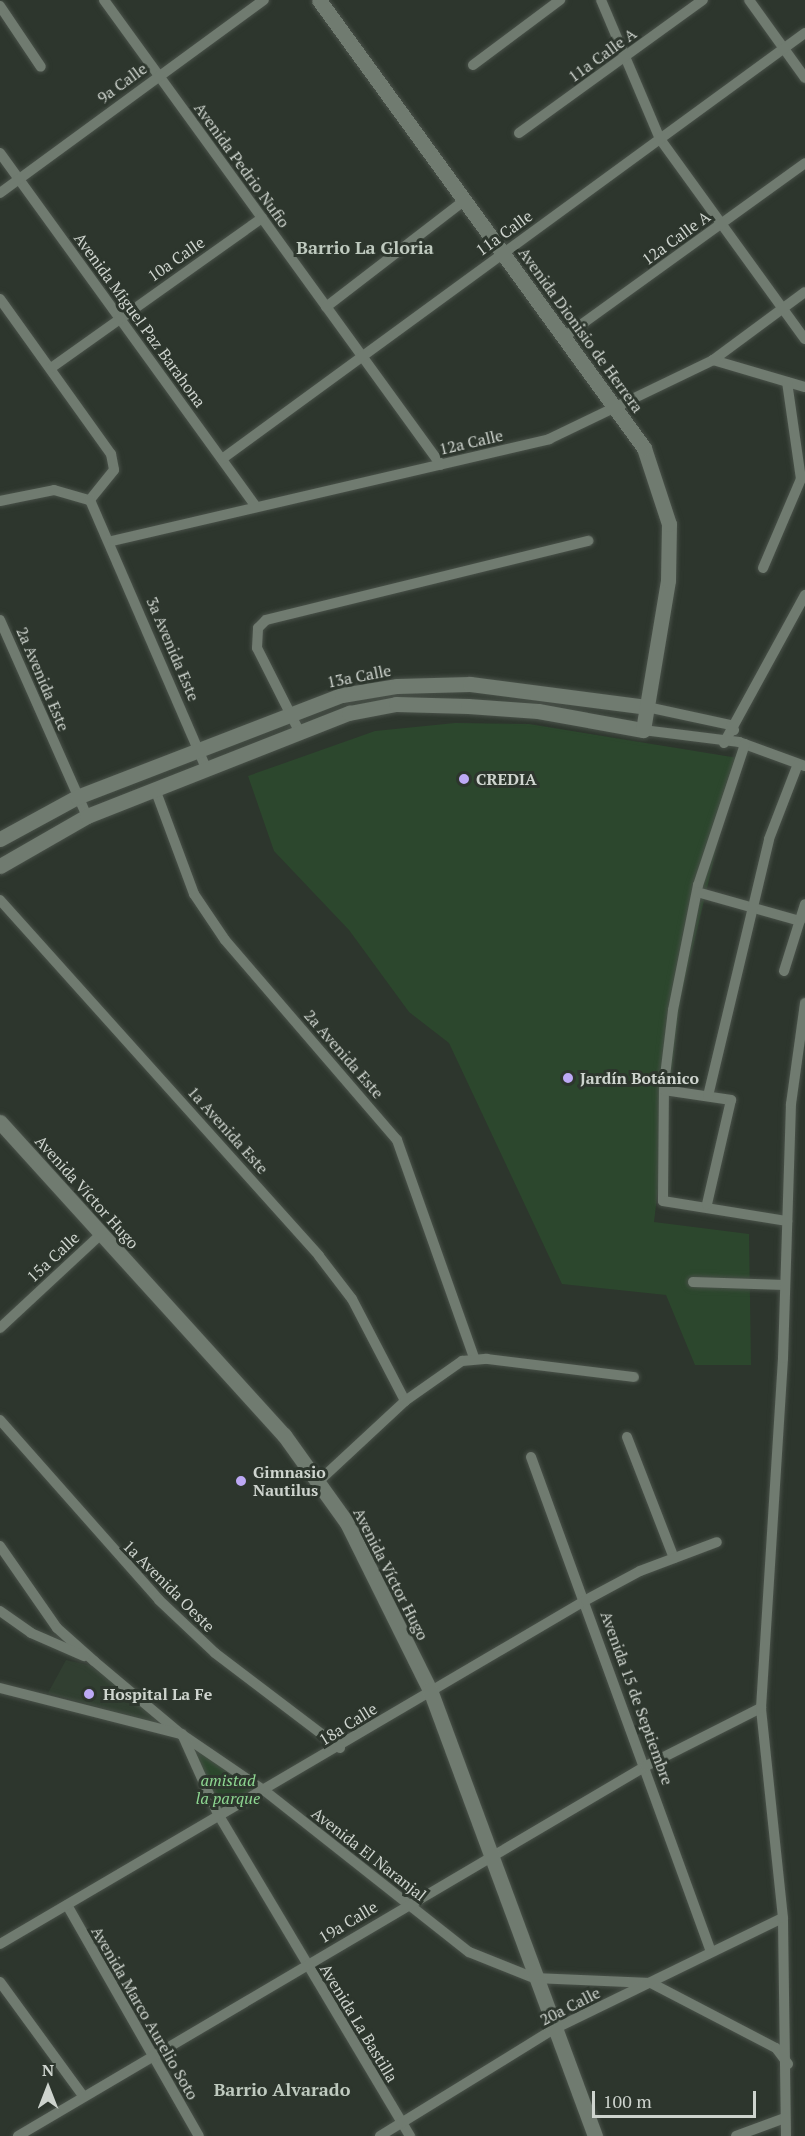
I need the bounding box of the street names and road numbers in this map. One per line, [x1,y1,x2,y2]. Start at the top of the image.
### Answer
street label: 11a Calle A [564,24,640,86]
street label: 9a Calle [93,59,151,107]
street label: Avenida Pedrio Nufio [190,99,294,231]
street label: 11a Calle [472,206,536,260]
street label: 12a Calle A [638,207,714,269]
street label: Avenida Miguel Paz Barahona [70,229,210,411]
street label: 10a Calle [144,232,208,286]
street label: Avenida Dionisio de Herrera [515,244,647,416]
street label: 12a Calle [437,425,505,459]
street label: 3a Avenida Este [142,594,204,704]
street label: 2a Avenida Este [12,624,74,734]
street label: 13a Calle [325,660,393,692]
street label: 2a Avenida Este [300,1006,388,1102]
street label: 1a Avenida Este [184,1082,272,1178]
street label: Avenida Víctor Hugo [31,1131,143,1253]
street label: 15a Calle [23,1228,83,1286]
street label: Avenida Víctor Hugo [349,1504,433,1644]
street label: 1a Avenida Oeste [119,1536,219,1636]
street label: Avenida 15 de Septiembre [597,1608,677,1788]
street label: 18a Calle [315,1699,381,1749]
street label: Avenida El Naranjal [308,1803,430,1905]
street label: 19a Calle [315,1897,381,1947]
street label: Avenida Marco Aurelio Soto [87,1923,203,2103]
street label: Avenida La Bastilla [316,1960,402,2086]
street label: 20a Calle [537,1983,603,2029]

